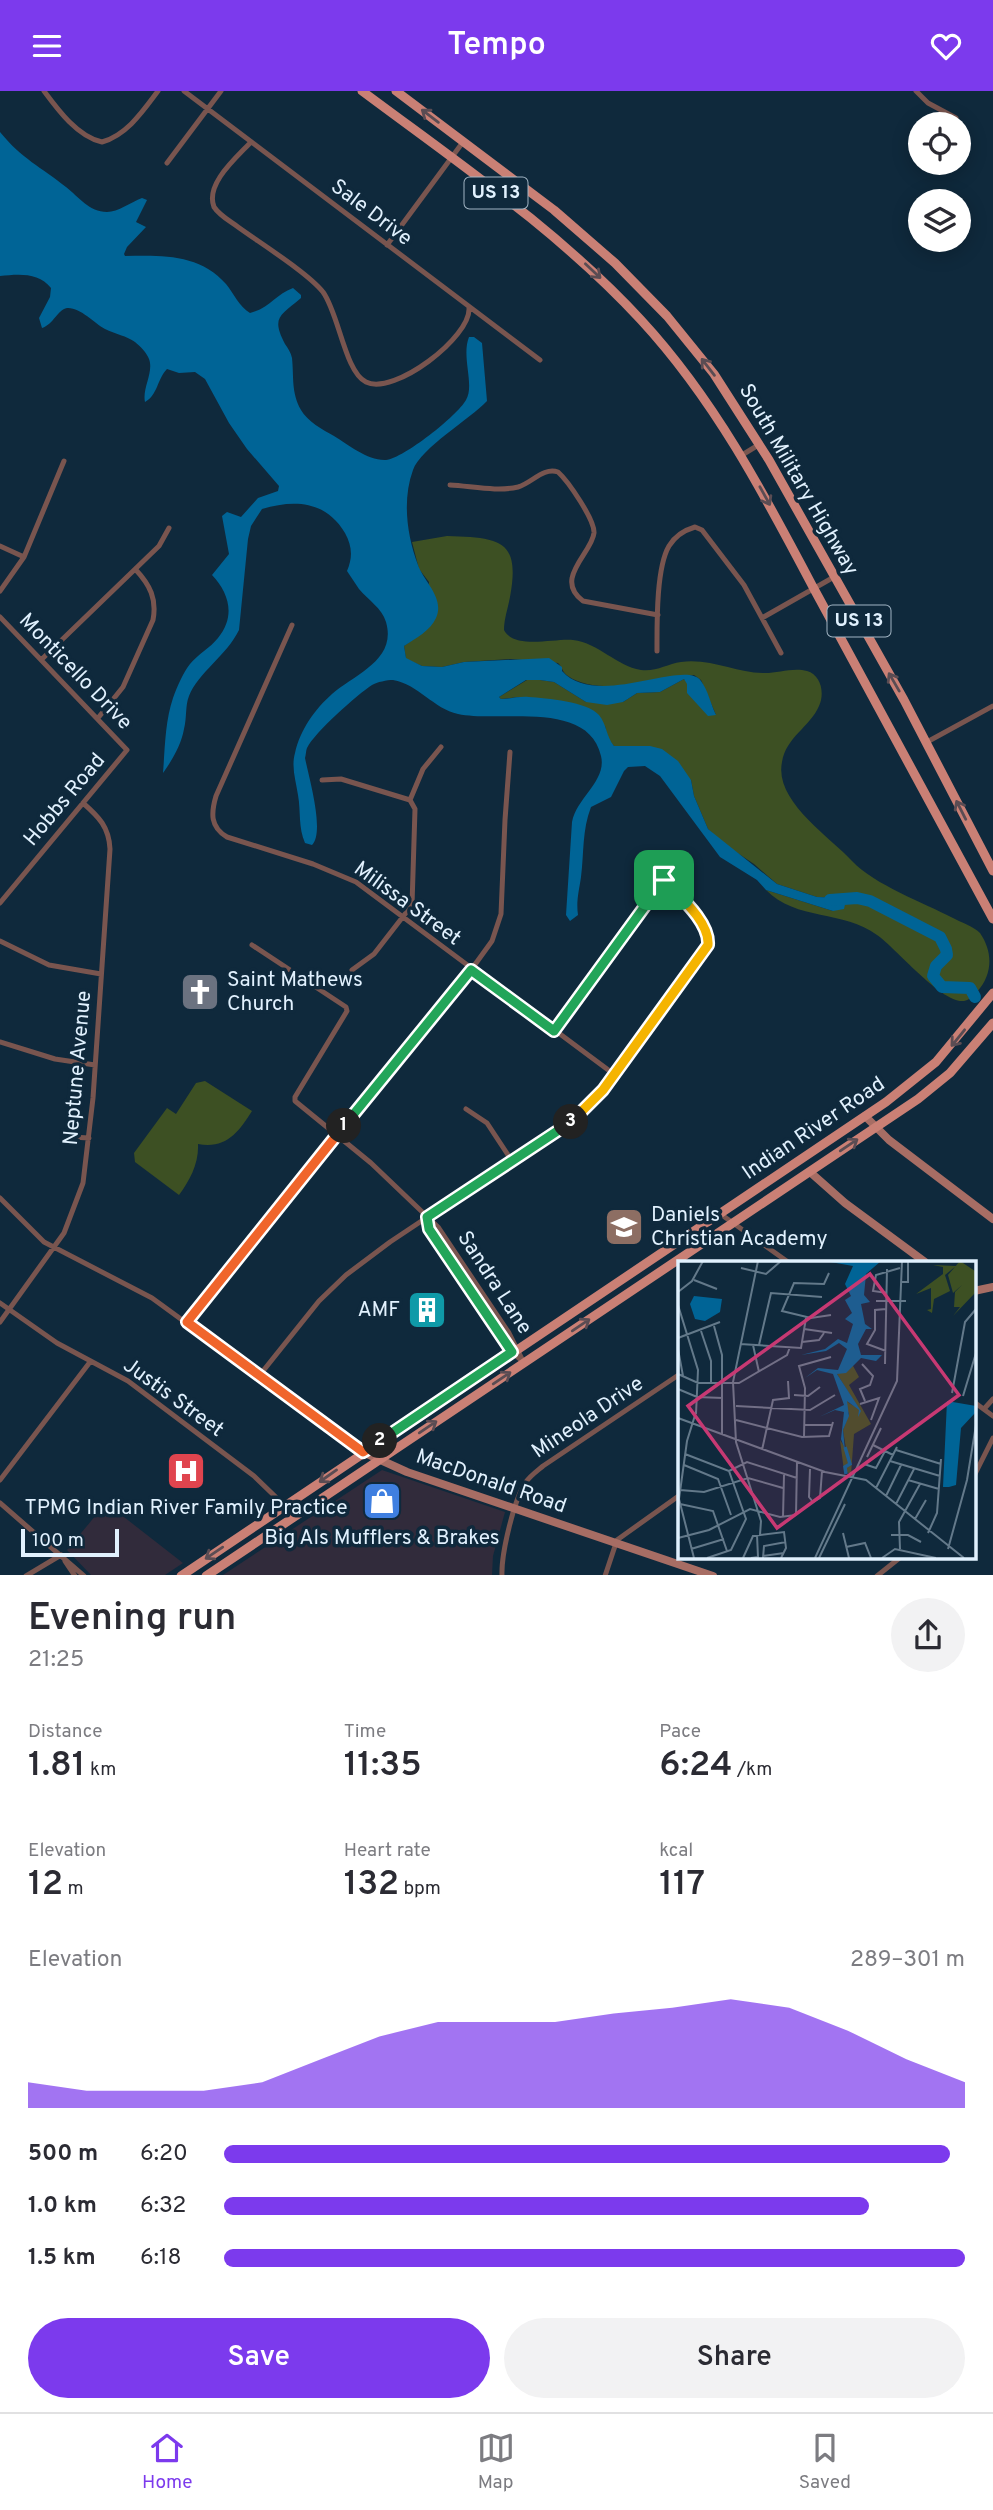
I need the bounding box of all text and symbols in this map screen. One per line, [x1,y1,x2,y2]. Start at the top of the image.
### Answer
text: Tempo [447,26,546,66]
icon: menu [28,27,66,65]
icon: heart [927,27,965,65]
one-way arrow [421,109,439,124]
map controls [908,112,971,252]
button: locate [908,112,971,175]
street label: Sale Drive [325,174,417,252]
road number: US 13 [464,177,528,209]
button: layers [908,189,971,252]
one-way arrow [584,263,601,280]
one-way arrow [700,358,715,377]
street label: South Military Highway [732,379,864,581]
one-way arrow [759,485,772,506]
road number: US 13 [828,605,890,636]
street label: Monticello Drive [12,608,138,736]
one-way arrow [887,672,900,693]
street label: Hobbs Road [18,748,112,852]
one-way arrow [954,800,968,821]
pin [634,850,694,910]
street label: Milissa Street [348,856,466,952]
icon: arrive [645,861,683,899]
place label: Saint Mathews Church [227,967,363,1018]
church icon: Saint Mathews Church [179,971,221,1013]
street label: Neptune Avenue [58,990,98,1146]
one-way arrow [950,1028,965,1046]
street label: Indian River Road [737,1071,891,1187]
pin: 3 [554,1105,588,1139]
pin: 1 [326,1109,362,1143]
text: 3 [565,1109,576,1133]
text: 1 [340,1113,347,1137]
one-way arrow [839,1138,859,1152]
place label: Daniels Christian Academy [651,1202,828,1253]
school or university icon: Daniels Christian Academy [603,1206,645,1248]
street label: Sandra Lane [451,1226,537,1340]
inset map [678,1261,976,1558]
building icon: AMF [406,1289,448,1331]
place label: AMF [358,1297,400,1324]
one-way arrow [571,1318,590,1332]
street label: Justis Street [117,1352,229,1444]
one-way arrow [491,1371,511,1385]
street label: Mineola Drive [527,1371,649,1465]
one-way arrow [418,1420,437,1434]
pin: 2 [362,1423,398,1459]
text: 2 [374,1428,385,1452]
street label: MacDonald Road [412,1444,570,1520]
hospital icon: TPMG Indian River Family Practice [165,1450,207,1492]
one-way arrow [319,1469,338,1483]
shop icon: Big Als Mufflers & Brakes [361,1480,403,1522]
place label: TPMG Indian River Family Practice [24,1495,348,1522]
place label: Big Als Mufflers & Brakes [264,1525,500,1552]
scale bar [21,1527,119,1558]
text: 100 m [32,1529,84,1553]
one-way arrow [205,1546,225,1560]
text: Evening run [28,1595,236,1644]
button: share [891,1598,965,1672]
text: 21:25 [28,1646,84,1675]
text: Distance [28,1720,103,1744]
text: Time [344,1720,386,1744]
text: Pace [659,1720,701,1744]
text: 1.81 [28,1744,85,1788]
text: 11:35 [344,1744,422,1788]
text: 6:24 [659,1744,732,1788]
text: km [85,1758,116,1782]
text: /km [732,1758,772,1782]
text: Elevation [28,1839,106,1863]
text: Heart rate [344,1839,431,1863]
text: kcal [659,1839,693,1863]
text: 12 [28,1863,63,1907]
text: 132 [344,1863,399,1907]
text: 117 [659,1863,705,1907]
text: m [63,1877,84,1901]
text: bpm [399,1877,441,1901]
text: Elevation [28,1946,123,1975]
text: 289–301 m [850,1946,965,1975]
text: 500 m [28,2140,98,2169]
text: 6:20 [140,2140,188,2169]
text: 1.0 km [28,2192,97,2221]
text: 6:32 [140,2192,186,2221]
text: 1.5 km [28,2244,96,2273]
text: 6:18 [140,2244,182,2273]
button: Save [28,2318,490,2398]
button: Share [504,2318,965,2398]
tab: Home [142,2429,193,2495]
tab: Map [477,2429,515,2495]
tab: Saved [799,2429,851,2495]

